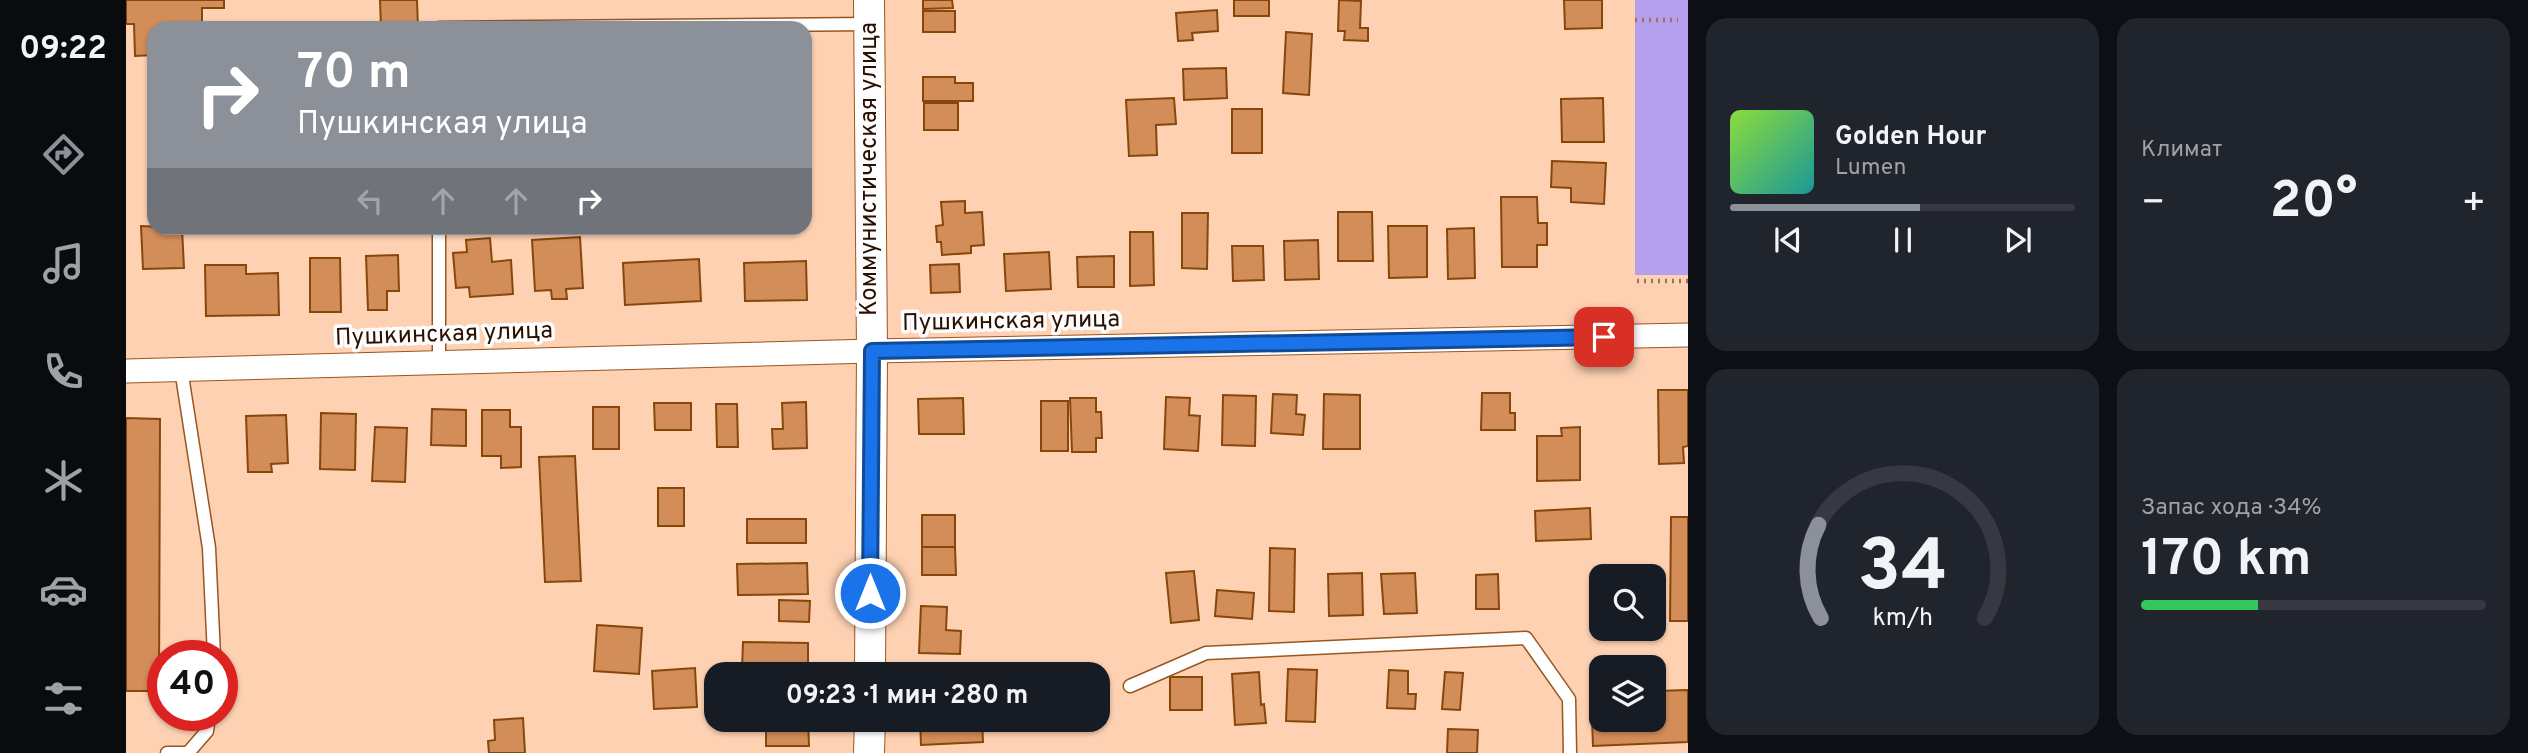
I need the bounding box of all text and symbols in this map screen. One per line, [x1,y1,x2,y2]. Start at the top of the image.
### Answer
street label: Коммунистическая улица [855,22,885,316]
text: 09:22 [19,30,107,70]
text: 70 m [297,44,411,106]
icon: right [182,49,273,140]
text: Пушкинская улица [297,105,588,145]
text: Golden Hour [1835,121,1986,154]
icon: directions [39,130,88,179]
text: Климат [2141,136,2222,165]
text: Lumen [1835,154,1906,183]
text: 20° [2270,170,2357,236]
text: − [2141,180,2166,229]
text: + [2461,180,2486,229]
icon: left [351,182,389,220]
icon: ahead [424,182,462,220]
icon: ahead [497,182,535,220]
icon: right [570,182,608,220]
icon: previous [1769,221,1807,259]
icon: pause [1884,221,1922,259]
icon: next [1999,221,2037,259]
icon: music [39,239,88,288]
street label: Пушкинская улица [902,305,1120,339]
pin [1574,307,1634,367]
street label: Пушкинская улица [335,316,553,354]
icon: arrive [1585,318,1623,356]
icon: phone [39,347,88,396]
icon: climate [39,456,88,505]
text: Запас хода · 34% [2141,494,2321,523]
text: 34 [1857,524,1948,616]
text: 170 km [2141,528,2312,594]
position arrow [833,556,907,630]
map controls [1589,564,1666,732]
button: search [1589,564,1666,641]
icon: car [39,565,88,614]
text: km/h [1872,603,1933,635]
speed limit sign: 40 [147,640,238,731]
button: layers [1589,655,1666,732]
icon: filters [39,674,88,723]
text: 09:23 · 1 мин · 280 m [786,680,1028,713]

